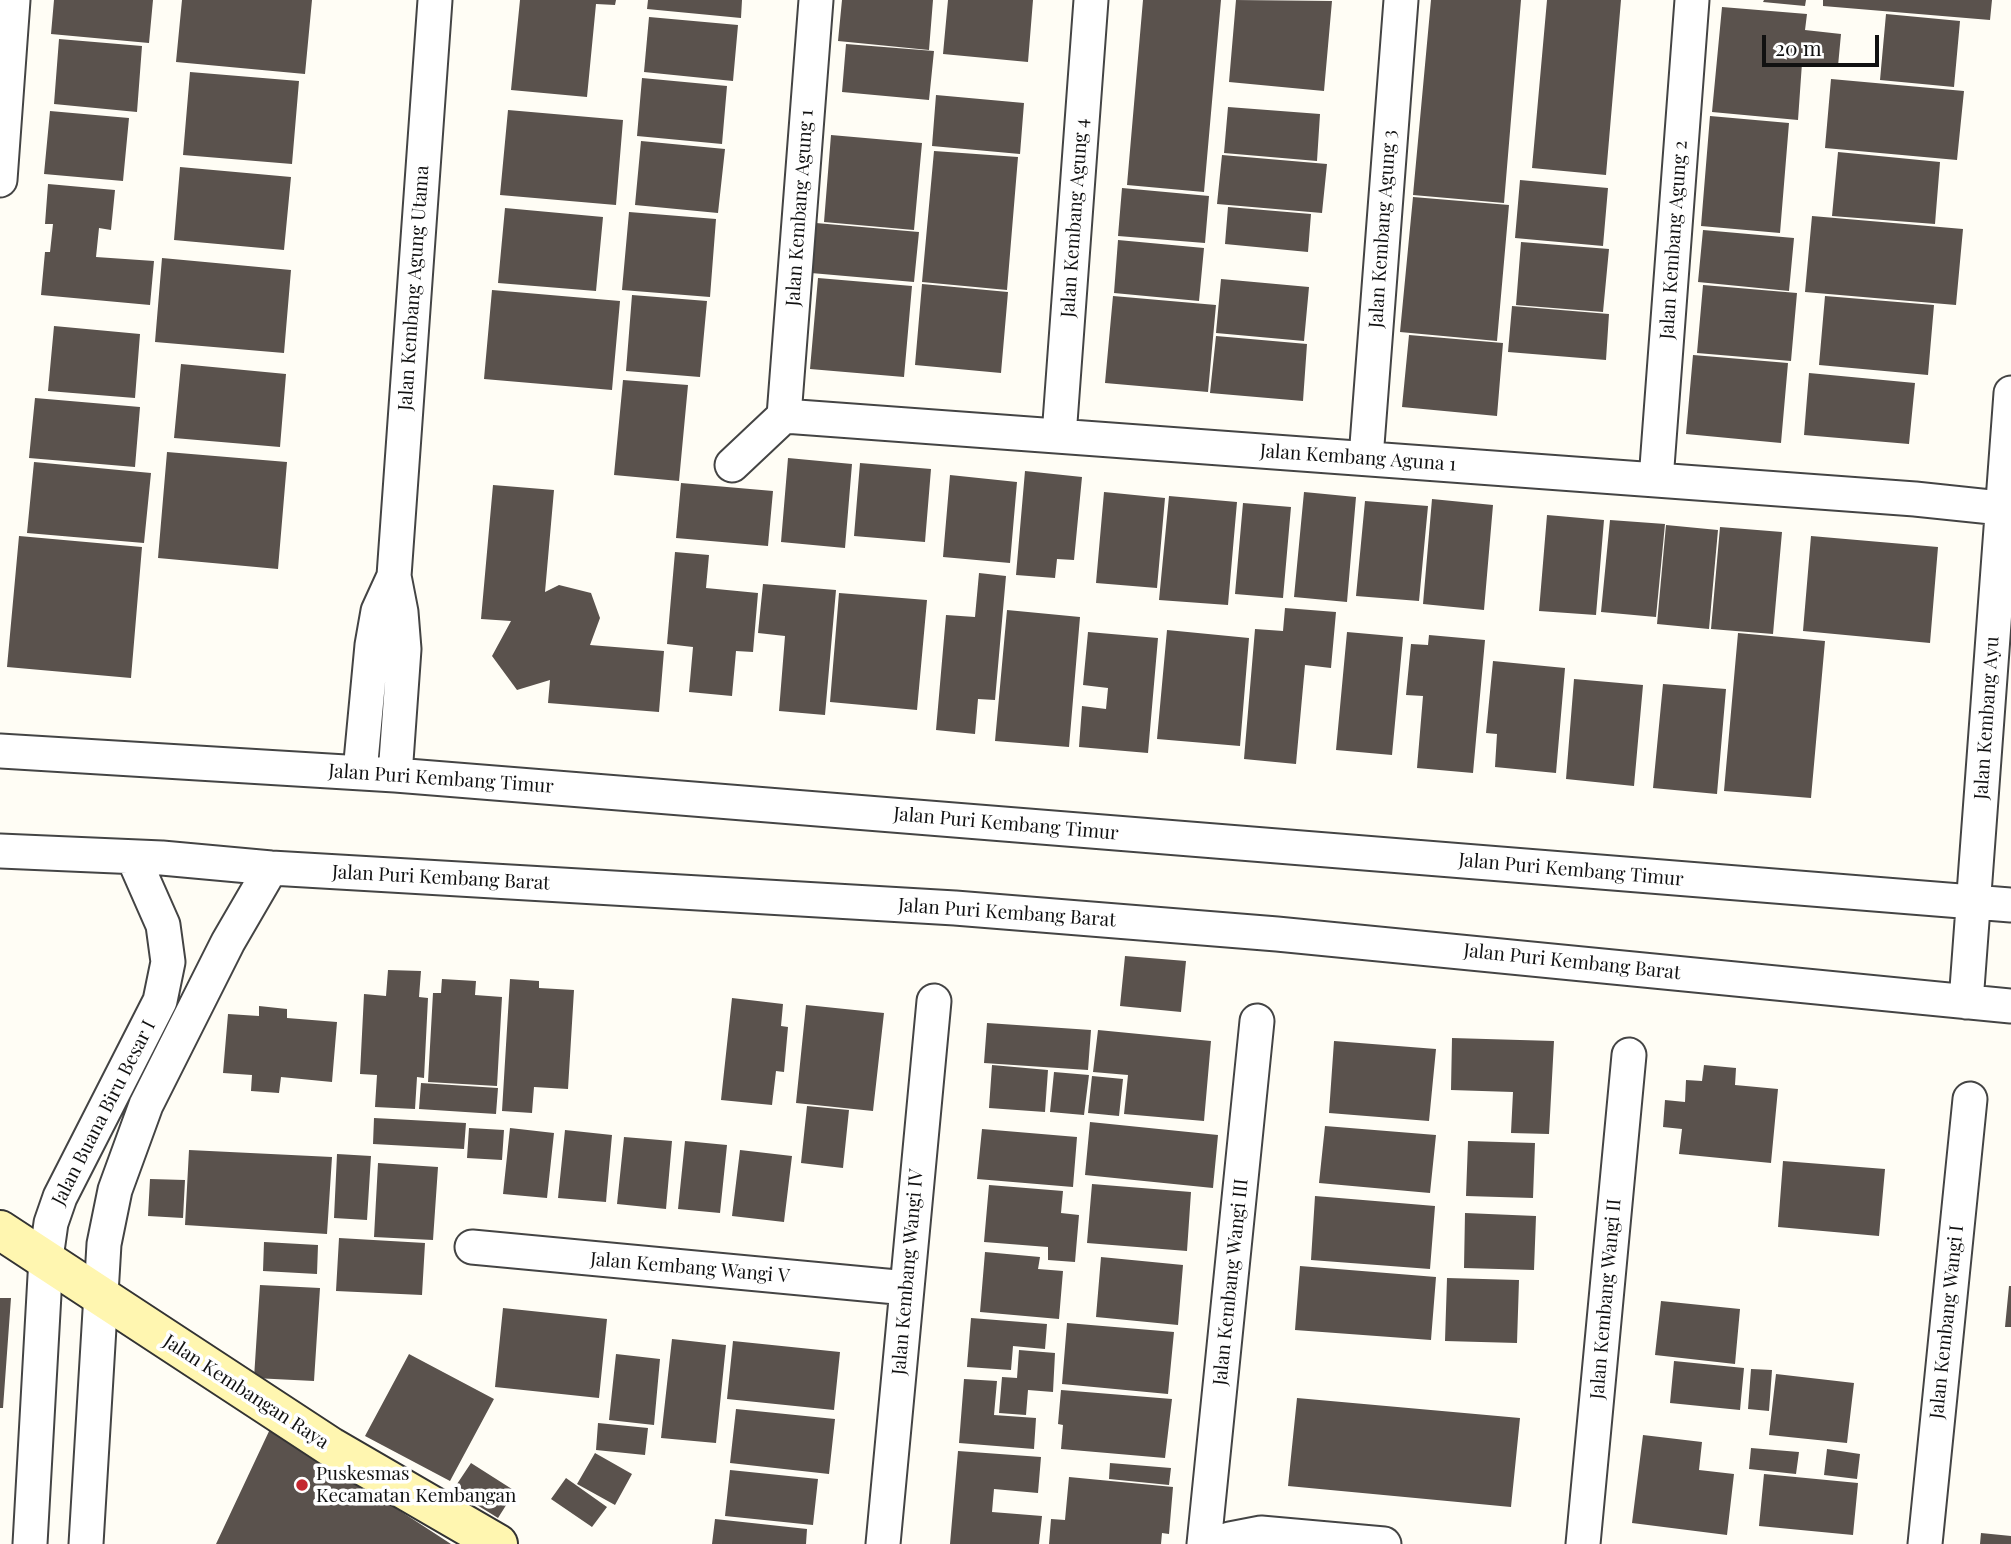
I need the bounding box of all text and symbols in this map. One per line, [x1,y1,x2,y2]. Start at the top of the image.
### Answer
scale bar [1766,21,1883,65]
text: 20 m [1775,33,1822,61]
street label: Jalan Kembang Agung 1 [782,109,818,307]
street label: Jalan Kembang Agung 4 [1057,118,1093,318]
street label: Jalan Kembang Agung 3 [1365,129,1401,329]
street label: Jalan Kembang Agung 2 [1656,140,1692,340]
street label: Jalan Kembang Agung Utama [394,165,434,411]
street label: Jalan Kembang Aguna 1 [1259,440,1457,476]
street label: Jalan Kembang Ayu [1970,636,2004,800]
street label: Jalan Puri Kembang Timur [328,760,554,798]
street label: Jalan Puri Kembang Timur [893,803,1119,845]
street label: Jalan Puri Kembang Timur [1458,849,1684,891]
street label: Jalan Puri Kembang Barat [332,861,550,895]
street label: Jalan Puri Kembang Barat [897,894,1117,932]
street label: Jalan Puri Kembang Barat [1462,939,1682,985]
street label: Jalan Buana Biru Besar I [47,1017,161,1209]
street label: Jalan Kembang Wangi IV [888,1168,928,1376]
street label: Jalan Kembang Wangi III [1209,1178,1253,1386]
street label: Jalan Kembang Wangi II [1586,1198,1626,1400]
street label: Jalan Kembang Wangi I [1925,1224,1969,1420]
street label: Jalan Kembang Wangi V [589,1248,791,1288]
street label: Jalan Kembangan Raya [159,1330,333,1454]
place label: Puskesmas Kecamatan Kembangan [316,1463,516,1507]
marker: Puskesmas Kecamatan Kembangan [294,1477,310,1493]

